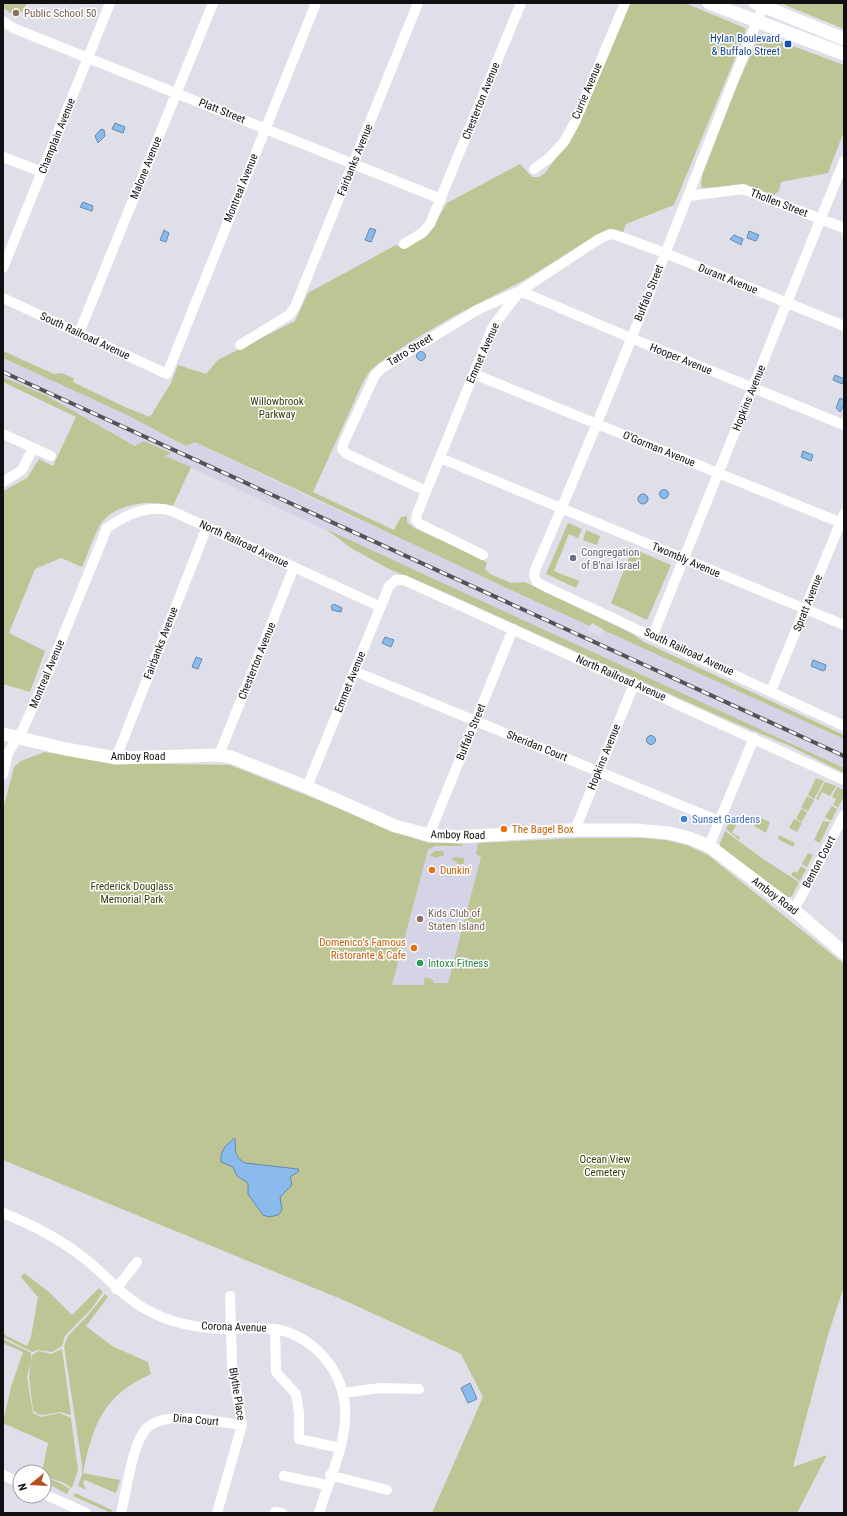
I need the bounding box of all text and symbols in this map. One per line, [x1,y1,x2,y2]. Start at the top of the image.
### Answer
place label: Public School 50 [24,7,97,20]
marker: Public School 50 [11,8,21,18]
place label: Hylan Boulevard & Buffalo Street [710,32,780,58]
marker: Hylan Boulevard & Buffalo Street [783,39,793,49]
street label: Chesterton Avenue [460,61,502,141]
street label: Currie Avenue [569,61,605,121]
street label: Champlain Avenue [36,96,78,176]
street label: Platt Street [197,96,247,126]
street label: Fairbanks Avenue [335,122,375,198]
street label: Malone Avenue [128,135,164,201]
street label: Montreal Avenue [221,152,261,224]
street label: Thollen Street [748,186,810,220]
street label: Durant Avenue [696,261,760,297]
street label: Buffalo Street [632,263,666,323]
street label: South Railroad Avenue [38,310,132,362]
street label: Emmet Avenue [464,321,502,385]
street label: Tatro Street [385,331,435,369]
street label: Hooper Avenue [648,341,714,377]
street label: Hopkins Avenue [730,363,768,433]
park label: Willowbrook Parkway [250,395,304,421]
street label: O'Gorman Avenue [621,429,697,469]
street label: North Railroad Avenue [197,518,291,570]
street label: Twombly Avenue [650,540,722,580]
place label: Congregation of B'nai Israel [581,546,640,572]
marker: Congregation of B'nai Israel [568,553,578,563]
street label: Spratt Avenue [791,573,825,633]
street label: Fairbanks Avenue [141,605,181,681]
street label: Chesterton Avenue [236,621,278,701]
street label: South Railroad Avenue [642,626,736,678]
street label: Montreal Avenue [27,638,67,710]
street label: Emmet Avenue [332,650,368,714]
street label: North Railroad Avenue [574,652,668,704]
street label: Buffalo Street [454,702,488,762]
street label: Hopkins Avenue [585,722,623,792]
street label: Sheridan Court [505,728,569,764]
street label: Amboy Road [111,750,165,763]
place label: Sunset Gardens [692,813,760,826]
marker: Sunset Gardens [679,814,689,824]
place label: The Bagel Box [512,823,574,836]
marker: The Bagel Box [499,824,509,834]
street label: Amboy Road [431,828,485,842]
street label: Benton Court [800,834,838,890]
place label: Dunkin' [440,864,471,877]
marker: Dunkin' [427,865,437,875]
street label: Amboy Road [749,874,801,918]
park label: Frederick Douglass Memorial Park [91,880,173,906]
place label: Kids Club of Staten Island [428,907,485,933]
marker: Kids Club of Staten Island [415,914,425,924]
place label: Domenico’s Famous Ristorante & Cafe [319,936,406,962]
marker: Domenico’s Famous Ristorante & Cafe [409,943,419,953]
place label: Intoxx Fitness [428,957,488,970]
marker: Intoxx Fitness [415,958,425,968]
park label: Ocean View Cemetery [580,1153,630,1179]
street label: Corona Avenue [201,1319,267,1335]
street label: Blythe Place [226,1367,248,1421]
street label: Dina Court [173,1412,219,1428]
north arrow [12,1464,52,1504]
text: N [16,1481,30,1492]

